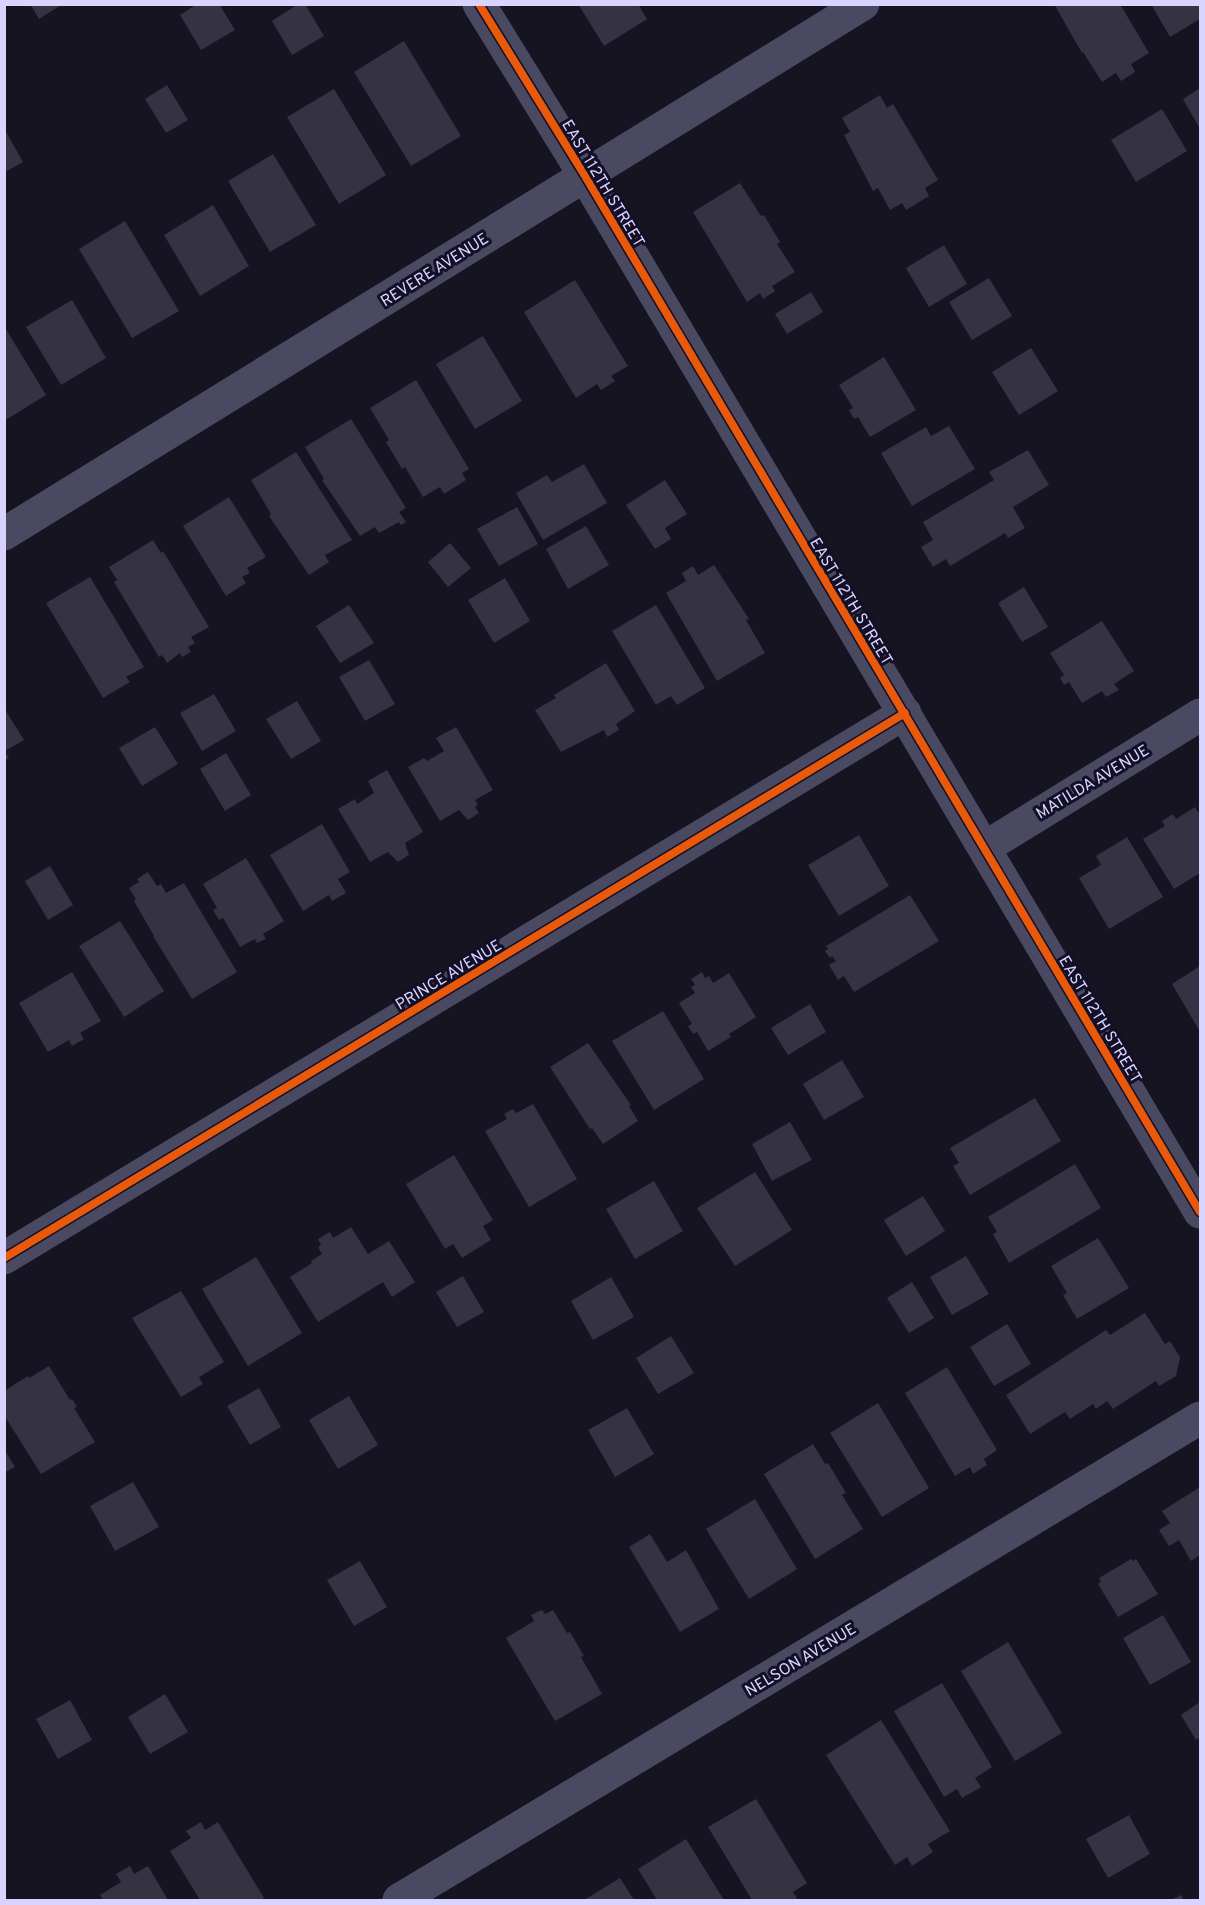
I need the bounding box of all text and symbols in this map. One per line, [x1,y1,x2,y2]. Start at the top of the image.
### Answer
street label: EAST 112TH STREET [556,117,648,251]
street label: REVERE AVENUE [377,229,493,312]
street label: EAST 112TH STREET [804,535,896,669]
street label: MATILDA AVENUE [1033,741,1153,824]
street label: PRINCE AVENUE [392,936,506,1015]
street label: EAST 112TH STREET [1053,953,1145,1087]
street label: NELSON AVENUE [742,1620,860,1702]

